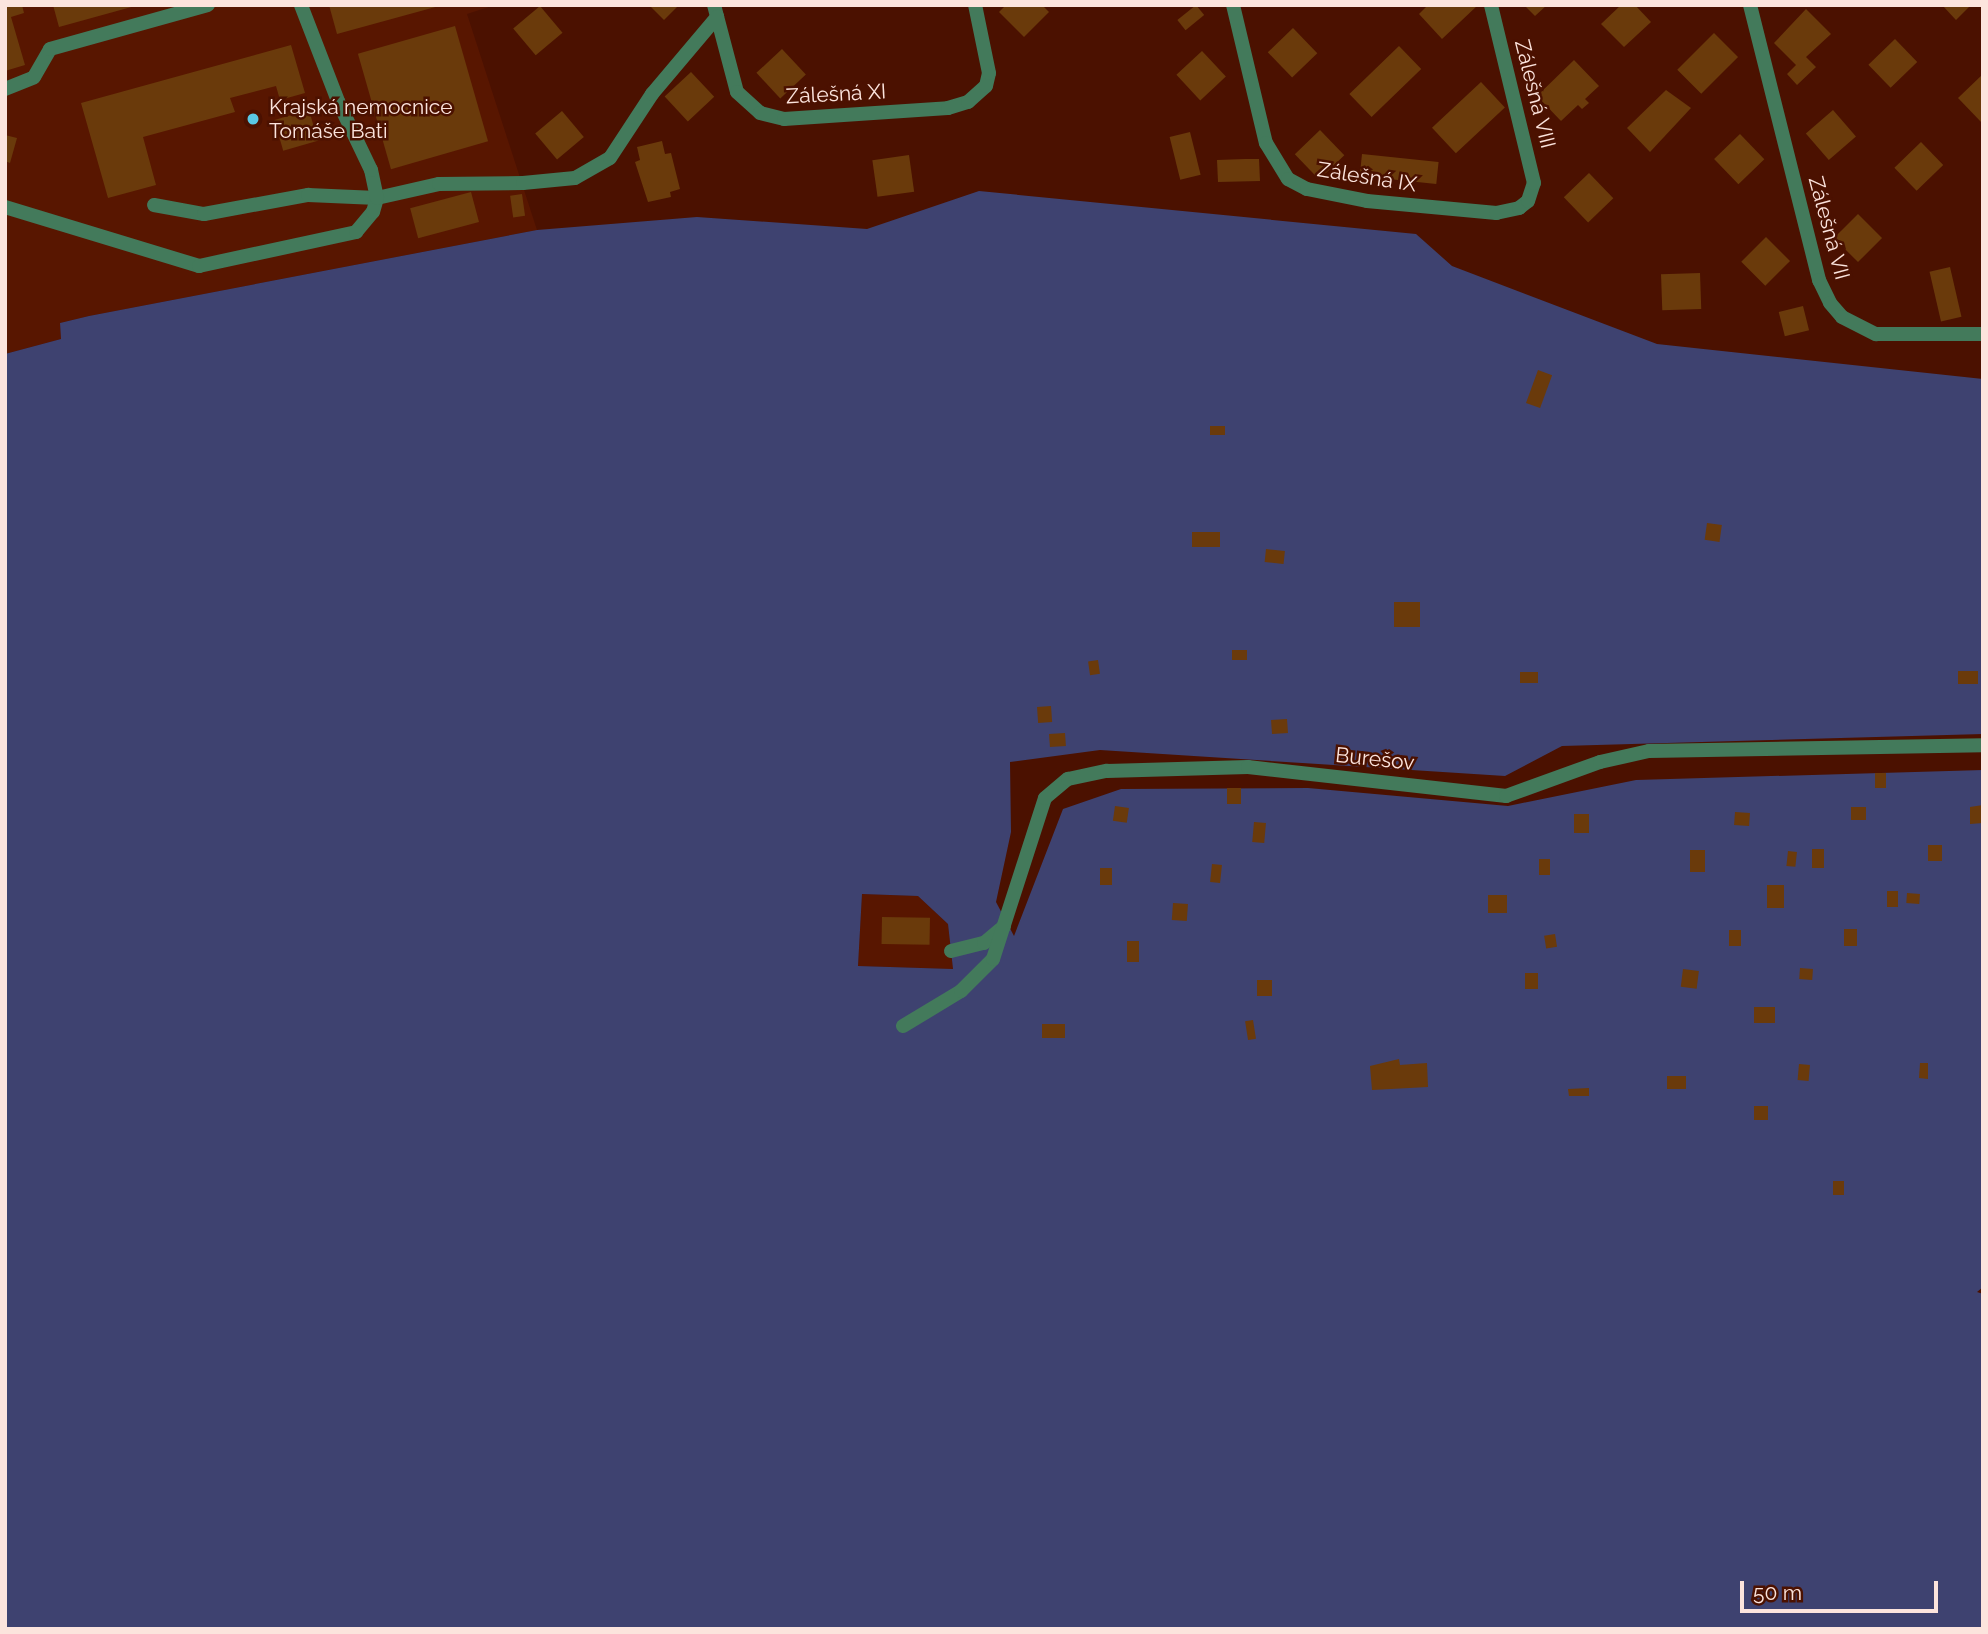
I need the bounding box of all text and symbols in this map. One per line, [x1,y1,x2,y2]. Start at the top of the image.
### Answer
street label: Zálešná VIII [1509,37,1561,151]
street label: Zálešná XI [785,79,887,109]
place label: Krajská nemocnice Tomáše Bati [269,94,452,144]
marker: Krajská nemocnice Tomáše Bati [243,109,263,129]
street label: Zálešná IX [1315,157,1419,197]
street label: Zálešná VII [1803,173,1855,283]
street label: Burešov [1334,742,1416,776]
scale bar [1743,1568,1941,1612]
text: 50 m [1753,1580,1802,1605]

